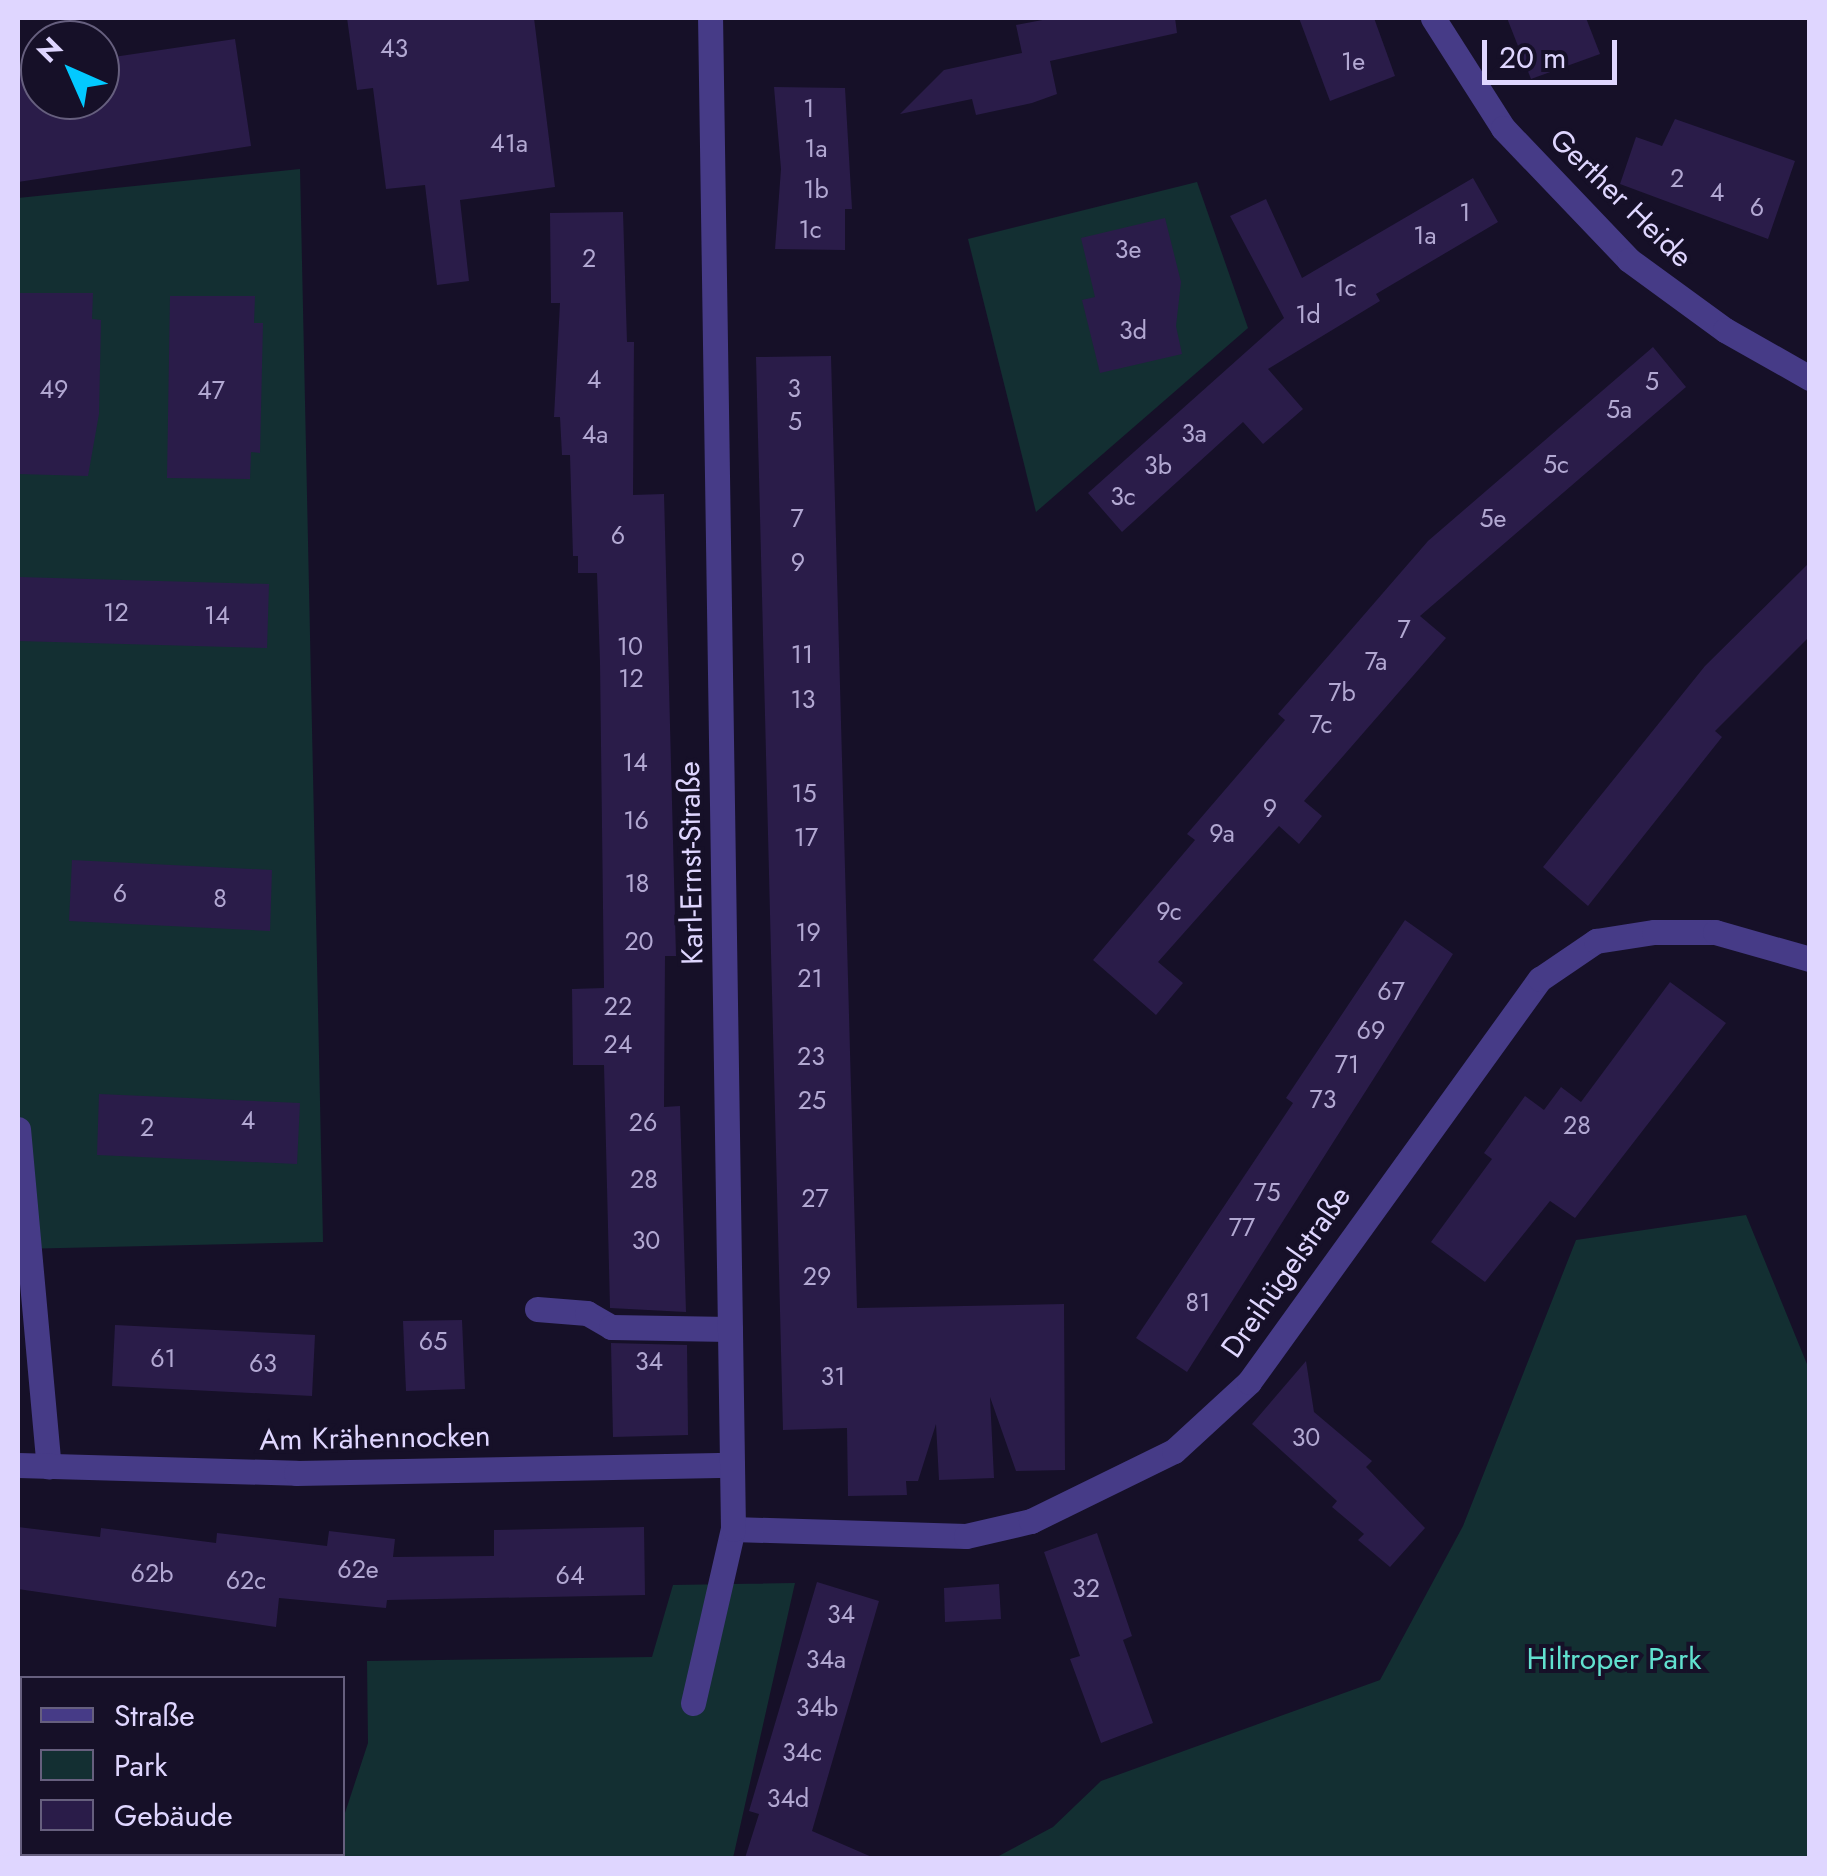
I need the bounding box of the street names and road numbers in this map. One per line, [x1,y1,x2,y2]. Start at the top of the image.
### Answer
street label: Gerther Heide [1542,121,1700,275]
street label: Karl-Ernst-Straße [671,761,711,965]
street label: Dreihügelstraße [1214,1179,1358,1365]
street label: Am Krähennocken [259,1418,491,1458]

